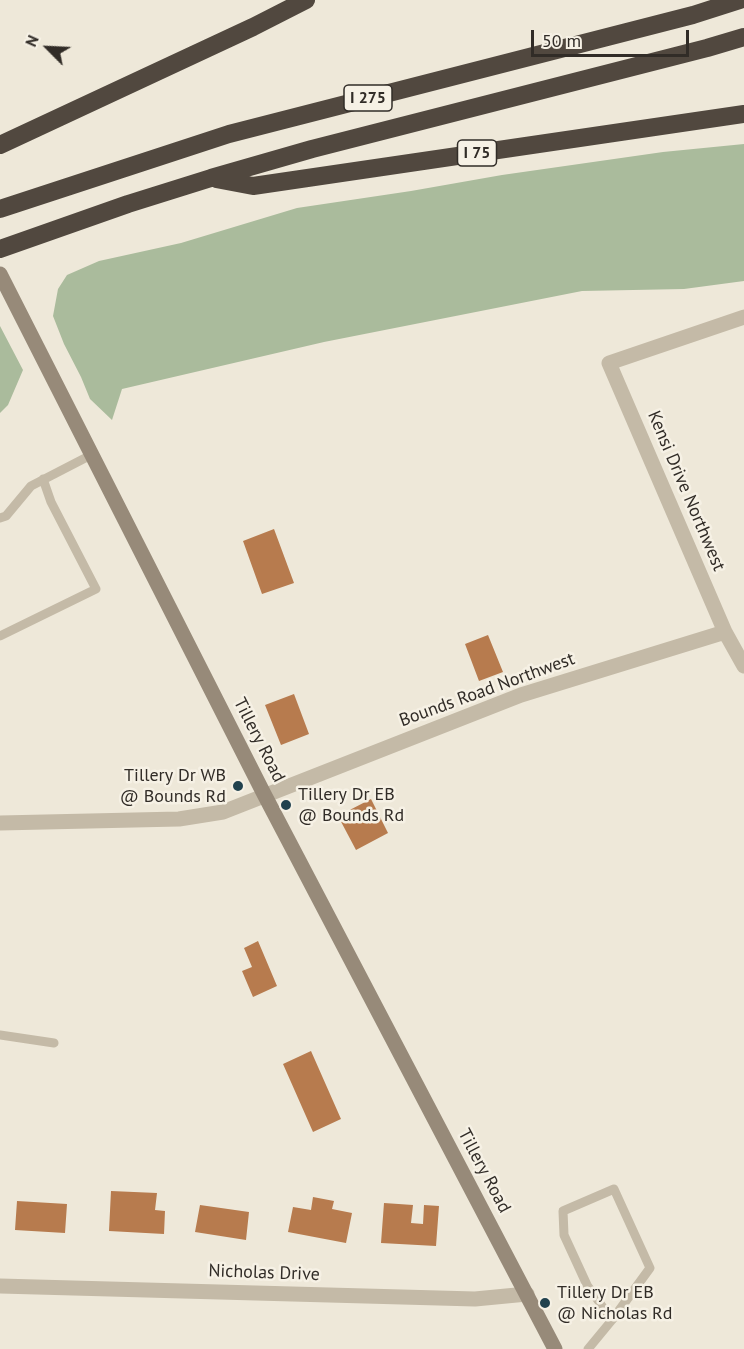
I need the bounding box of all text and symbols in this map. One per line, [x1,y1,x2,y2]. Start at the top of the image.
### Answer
north arrow [18,18,78,78]
scale bar [534,18,692,56]
text: 50 m [542,29,581,52]
text: N [20,32,43,50]
road number: I 275 [344,85,392,111]
road number: I 75 [458,140,496,166]
street label: Kensi Drive Northwest [643,408,729,574]
street label: Bounds Road Northwest [396,648,578,732]
street label: Tillery Road [229,694,289,786]
place label: Tillery Dr WB @ Bounds Rd [120,765,226,808]
marker: Tillery Dr WB @ Bounds Rd [231,779,245,793]
place label: Tillery Dr EB @ Bounds Rd [298,784,404,826]
marker: Tillery Dr EB @ Bounds Rd [279,798,293,812]
street label: Tillery Road [453,1125,515,1217]
street label: Nicholas Drive [208,1260,320,1286]
place label: Tillery Dr EB @ Nicholas Rd [557,1282,672,1324]
marker: Tillery Dr EB @ Nicholas Rd [538,1296,552,1310]

